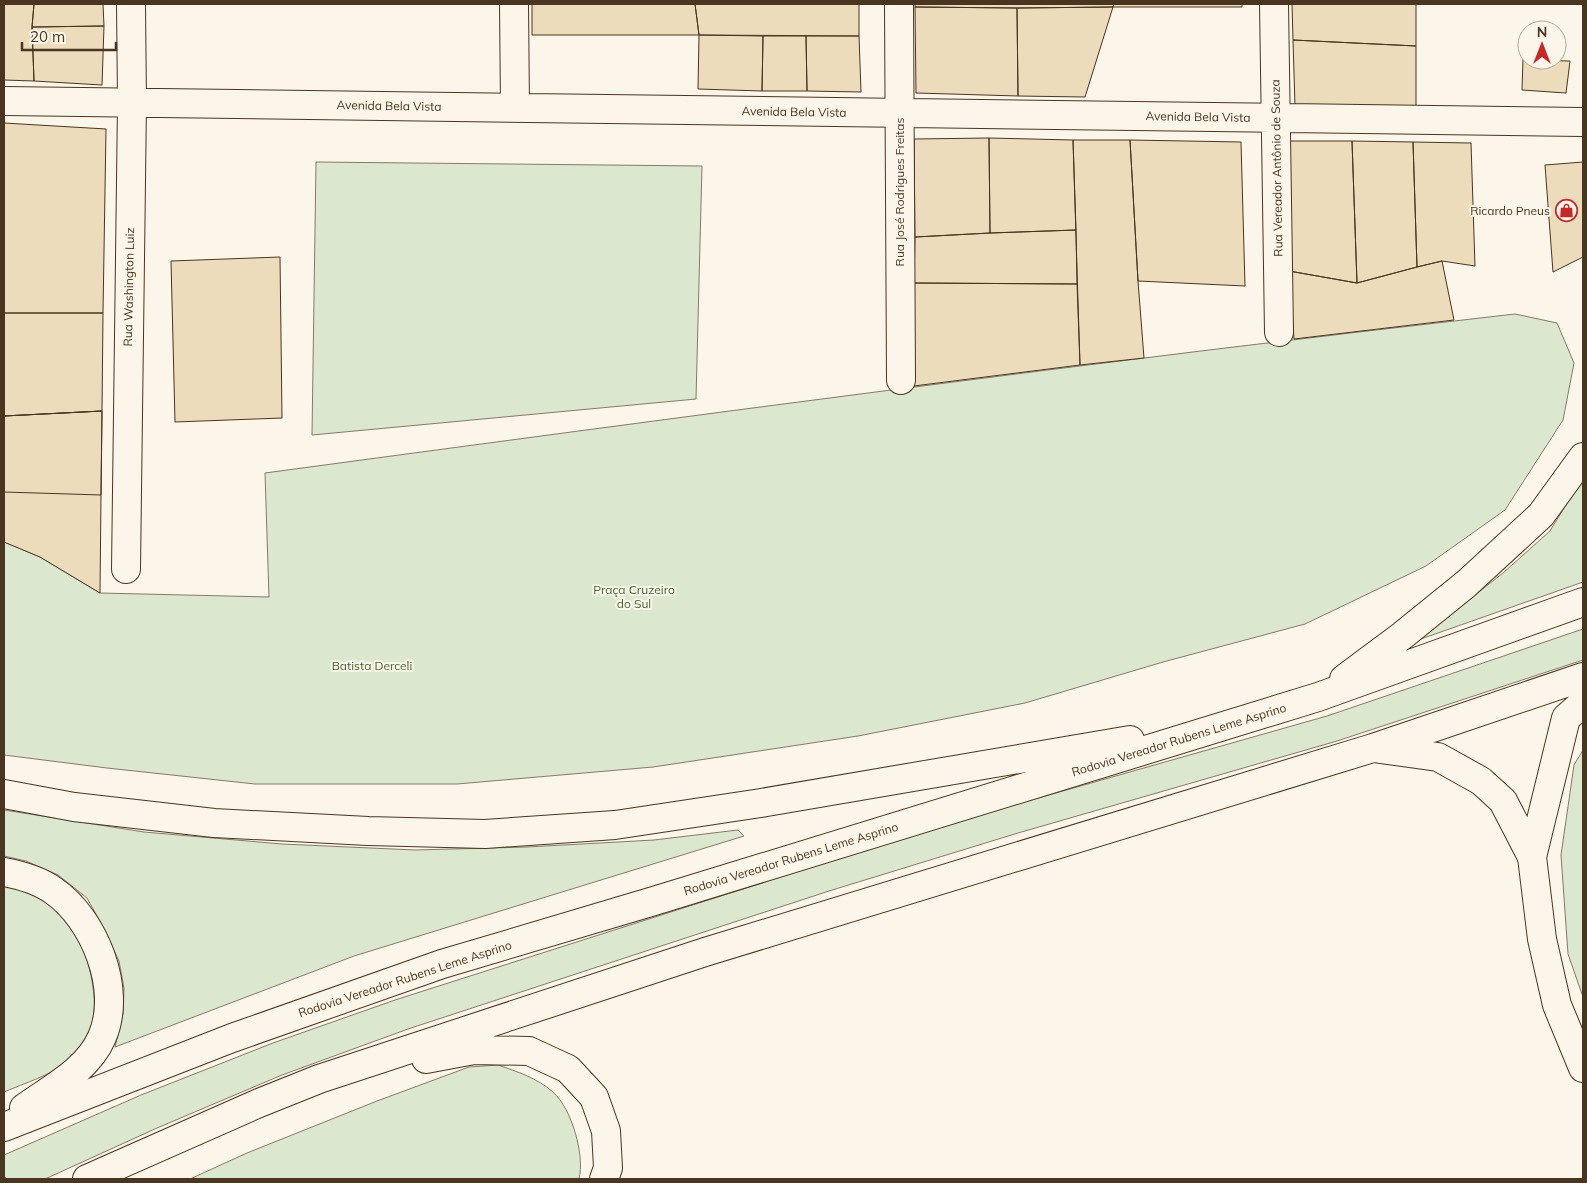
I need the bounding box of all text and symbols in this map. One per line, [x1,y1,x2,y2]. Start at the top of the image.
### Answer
scale bar [22,20,116,52]
north arrow [1517,20,1567,70]
text: N [1537,23,1547,41]
text: 20 m [30,27,65,46]
street label: Rua Vereador Antônio de Souza [1267,79,1286,257]
street label: Avenida Bela Vista [336,97,442,114]
street label: Avenida Bela Vista [741,103,847,120]
street label: Avenida Bela Vista [1145,108,1251,125]
street label: Rua José Rodrigues Freitas [892,118,907,266]
shop icon: Ricardo Pneus [1554,199,1578,223]
place label: Ricardo Pneus [1470,203,1550,218]
street label: Rua Washington Luiz [120,227,137,347]
park label: Praça Cruzeiro do Sul [593,582,675,611]
park label: Batista Derceli [332,658,412,673]
street label: Rodovia Vereador Rubens Leme Asprino [1070,700,1288,779]
street label: Rodovia Vereador Rubens Leme Asprino [682,819,900,898]
street label: Rodovia Vereador Rubens Leme Asprino [296,937,514,1020]

